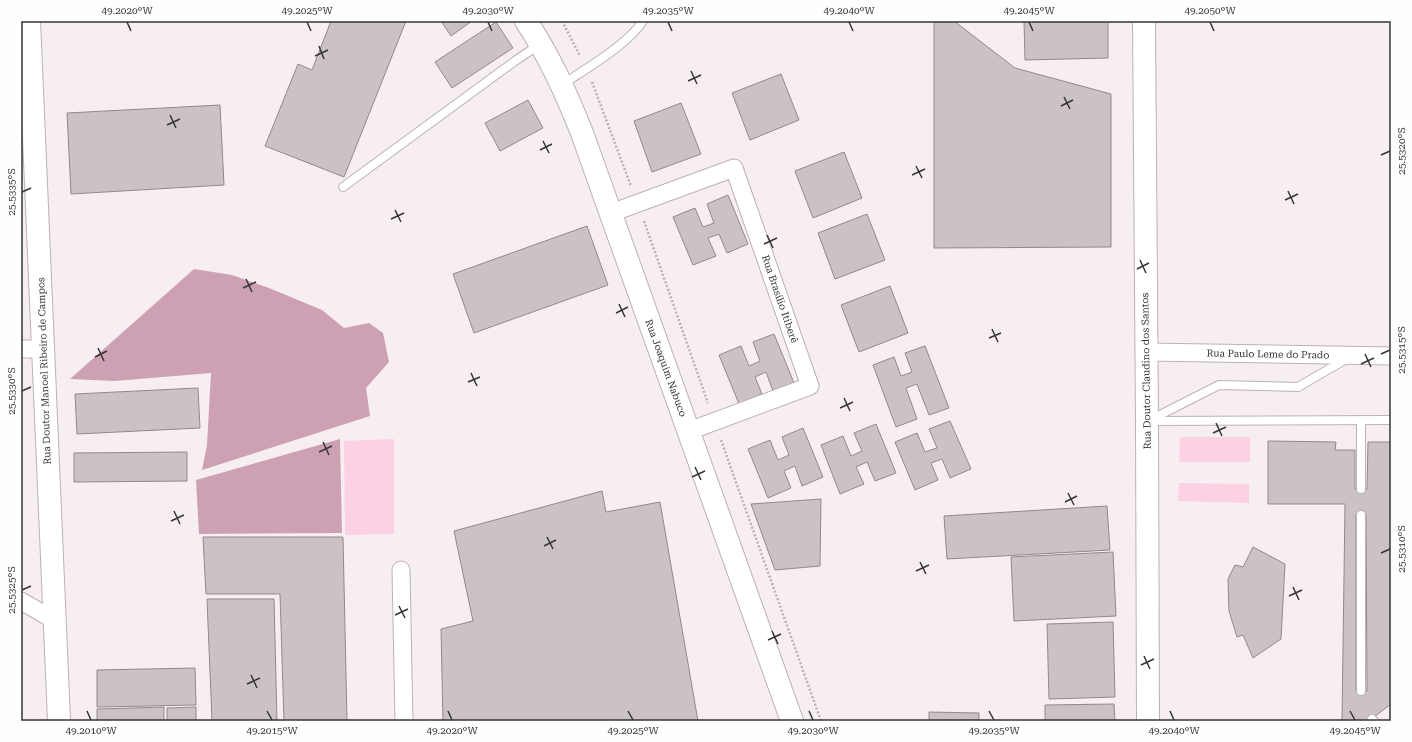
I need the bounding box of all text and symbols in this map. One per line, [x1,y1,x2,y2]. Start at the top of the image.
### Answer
text: 49.2020°W [101,5,153,16]
text: 49.2025°W [281,5,333,16]
text: 49.2030°W [462,5,514,16]
text: 49.2035°W [642,5,694,16]
text: 49.2040°W [823,5,875,16]
text: 49.2045°W [1003,5,1055,16]
text: 49.2050°W [1184,5,1236,16]
text: 25.5320°S [1396,127,1407,175]
text: 25.5335°S [6,168,17,216]
street label: Rua Brasílio Itiberê [760,254,800,345]
street label: Rua Doutor Manoel Ribeiro de Campos [35,277,53,465]
street label: Rua Doutor Claudino dos Santos [1139,292,1153,449]
street label: Rua Joaquim Nabuco [643,318,689,418]
text: 25.5315°S [1396,326,1407,374]
street label: Rua Paulo Leme do Prado [1207,347,1329,361]
text: 25.5330°S [6,367,17,415]
text: 25.5310°S [1396,525,1407,573]
text: 25.5325°S [6,566,17,614]
text: 49.2010°W [65,725,117,736]
text: 49.2015°W [246,725,298,736]
text: 49.2020°W [426,725,478,736]
text: 49.2025°W [607,725,659,736]
text: 49.2030°W [787,725,839,736]
text: 49.2035°W [968,725,1020,736]
text: 49.2040°W [1148,725,1200,736]
text: 49.2045°W [1329,725,1381,736]

